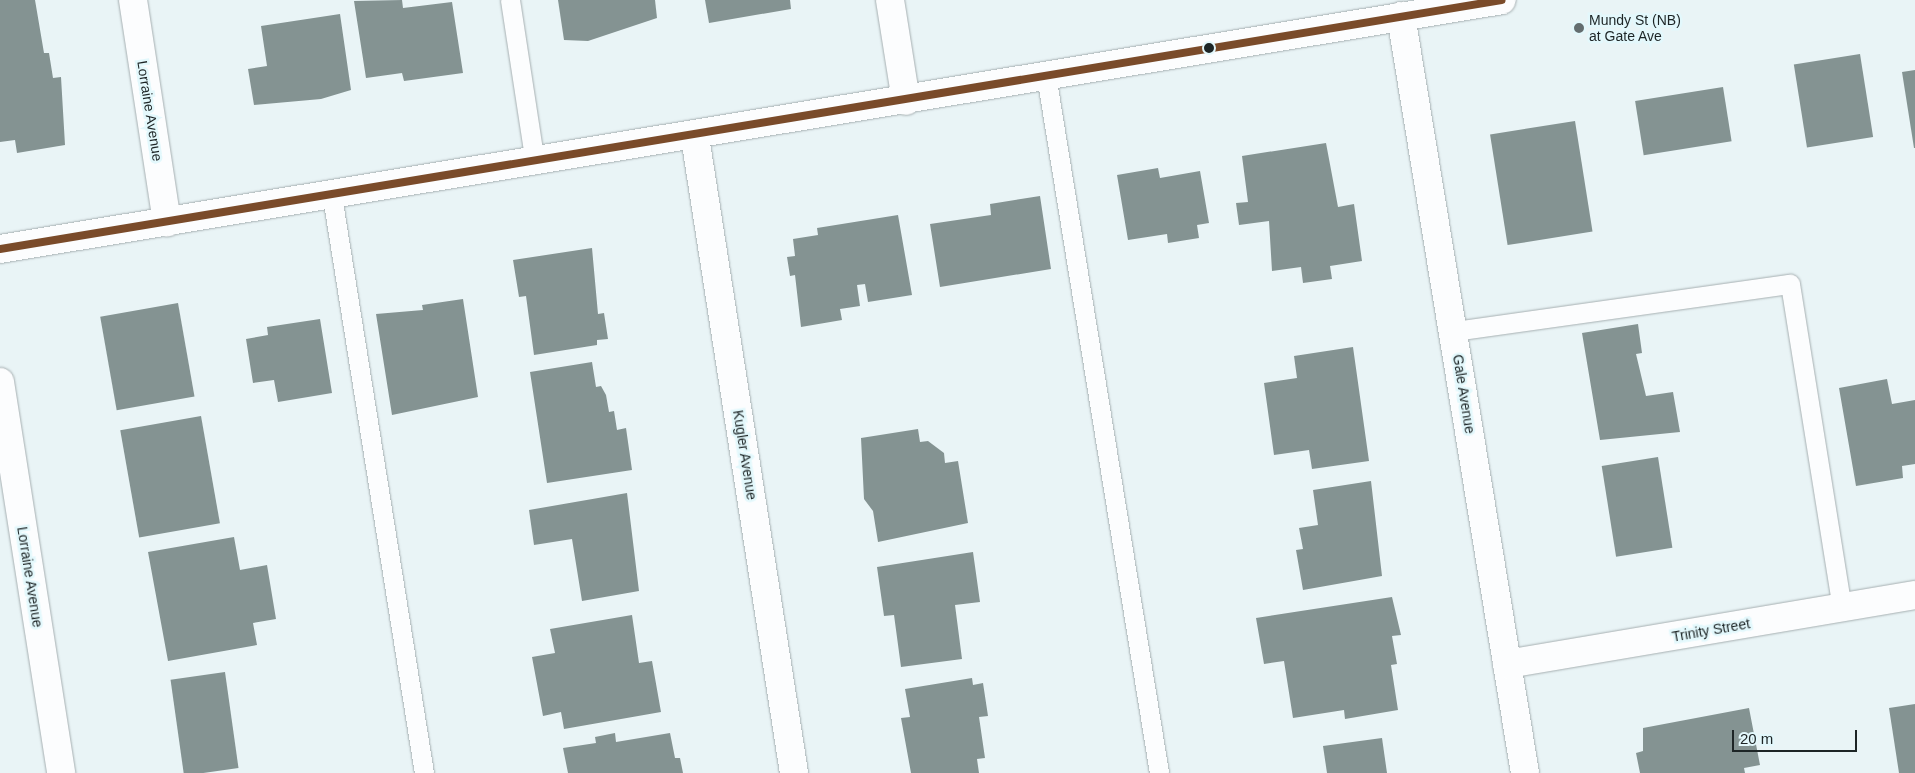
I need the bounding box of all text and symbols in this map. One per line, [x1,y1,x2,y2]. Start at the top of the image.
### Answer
place label: Mundy St (NB) at Gate Ave [1589,12,1681,44]
marker: Mundy St (NB) at Gate Ave [1573,22,1585,34]
unlabelled marker [1204,43,1214,53]
street label: Lorraine Avenue [134,59,166,163]
street label: Gale Avenue [1449,353,1479,435]
street label: Kugler Avenue [730,408,760,502]
street label: Lorraine Avenue [14,525,46,629]
street label: Trinity Street [1671,615,1751,645]
scale bar [1735,720,1860,752]
text: 20 m [1740,730,1773,747]

